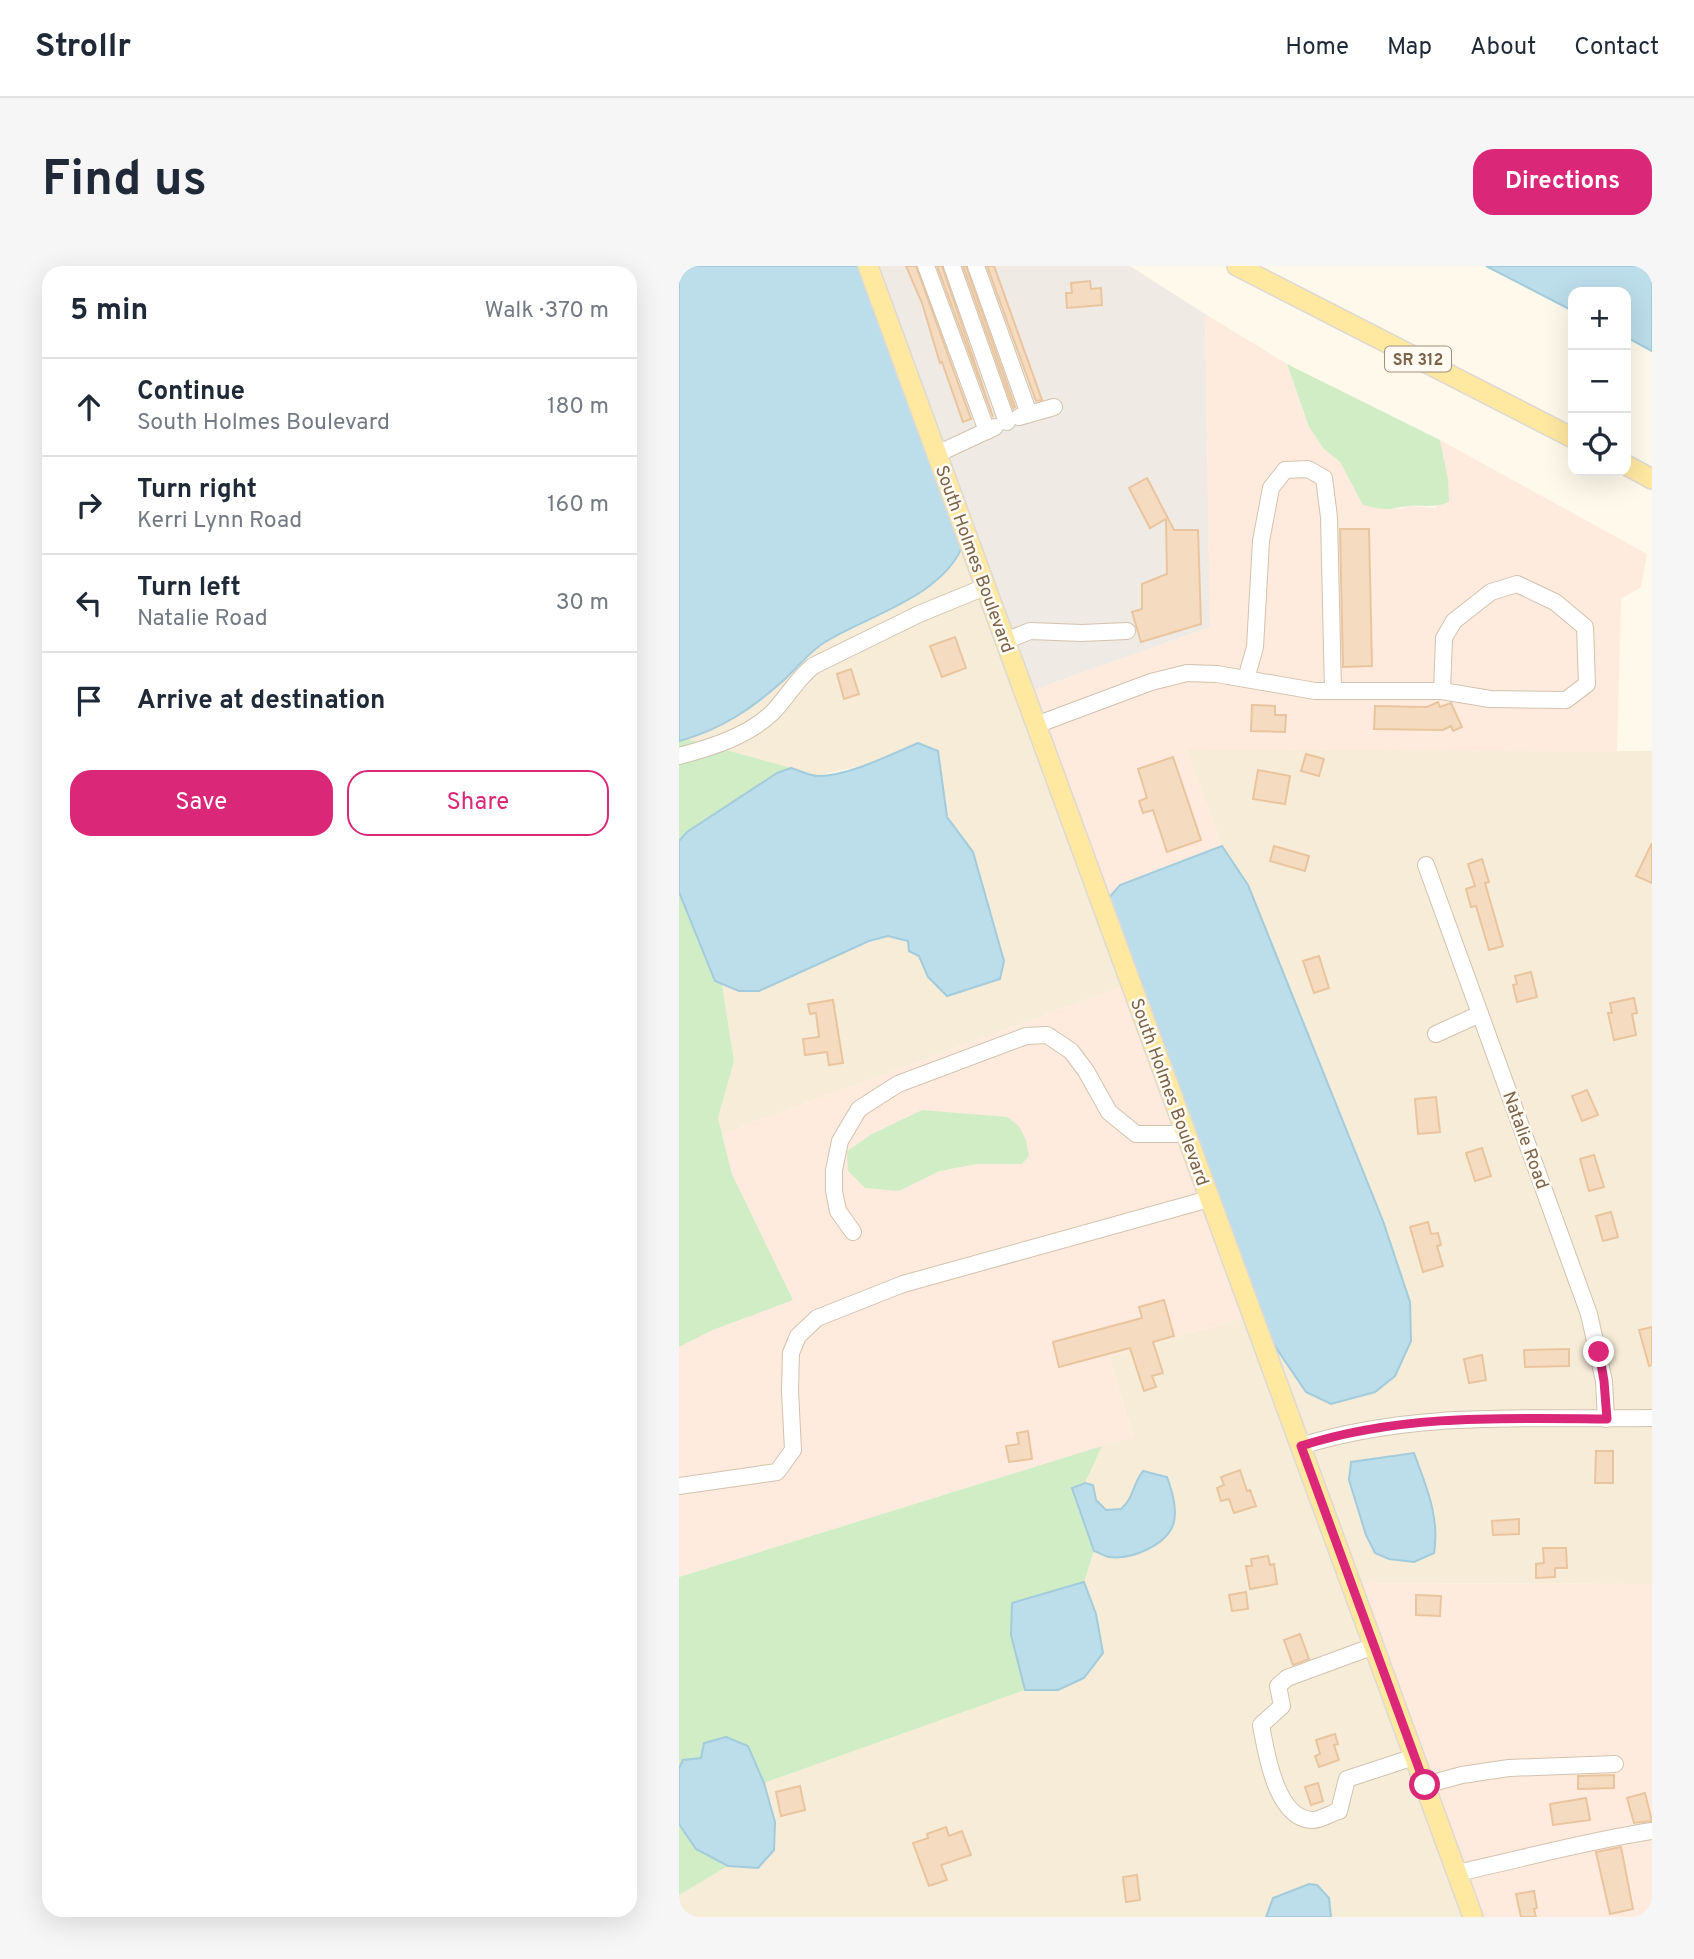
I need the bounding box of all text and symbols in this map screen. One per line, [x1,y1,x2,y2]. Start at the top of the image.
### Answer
text: Strollr [35,27,131,69]
text: Home [1285,33,1349,63]
text: Map [1387,33,1432,63]
text: About [1470,33,1536,63]
text: Contact [1574,33,1659,63]
button: Directions [1473,149,1652,215]
text: Find us [42,151,207,213]
map controls [1568,287,1631,476]
button: + [1568,287,1631,350]
text: 5 min [70,293,148,330]
text: Walk · 370 m [485,297,609,326]
road number: SR 312 [1385,346,1451,372]
button: − [1568,350,1631,413]
text: Continue [137,376,245,409]
icon: ahead [70,388,108,426]
text: 180 m [547,393,609,422]
text: South Holmes Boulevard [137,409,390,438]
button: locate [1568,413,1631,476]
street label: South Holmes Boulevard [929,463,1018,656]
text: Turn right [137,474,257,507]
icon: right [70,486,108,524]
text: 160 m [547,491,609,520]
text: Kerri Lynn Road [137,507,302,536]
text: Turn left [137,572,241,605]
icon: left [70,584,108,622]
text: 30 m [556,589,609,618]
text: Natalie Road [137,605,268,634]
icon: arrive [70,682,108,720]
text: Arrive at destination [137,685,385,718]
button: Save [70,770,333,836]
button: Share [347,770,609,836]
street label: South Holmes Boulevard [1124,996,1213,1189]
street label: Natalie Road [1496,1088,1553,1193]
route end [1583,1336,1614,1367]
route start [1409,1769,1440,1800]

